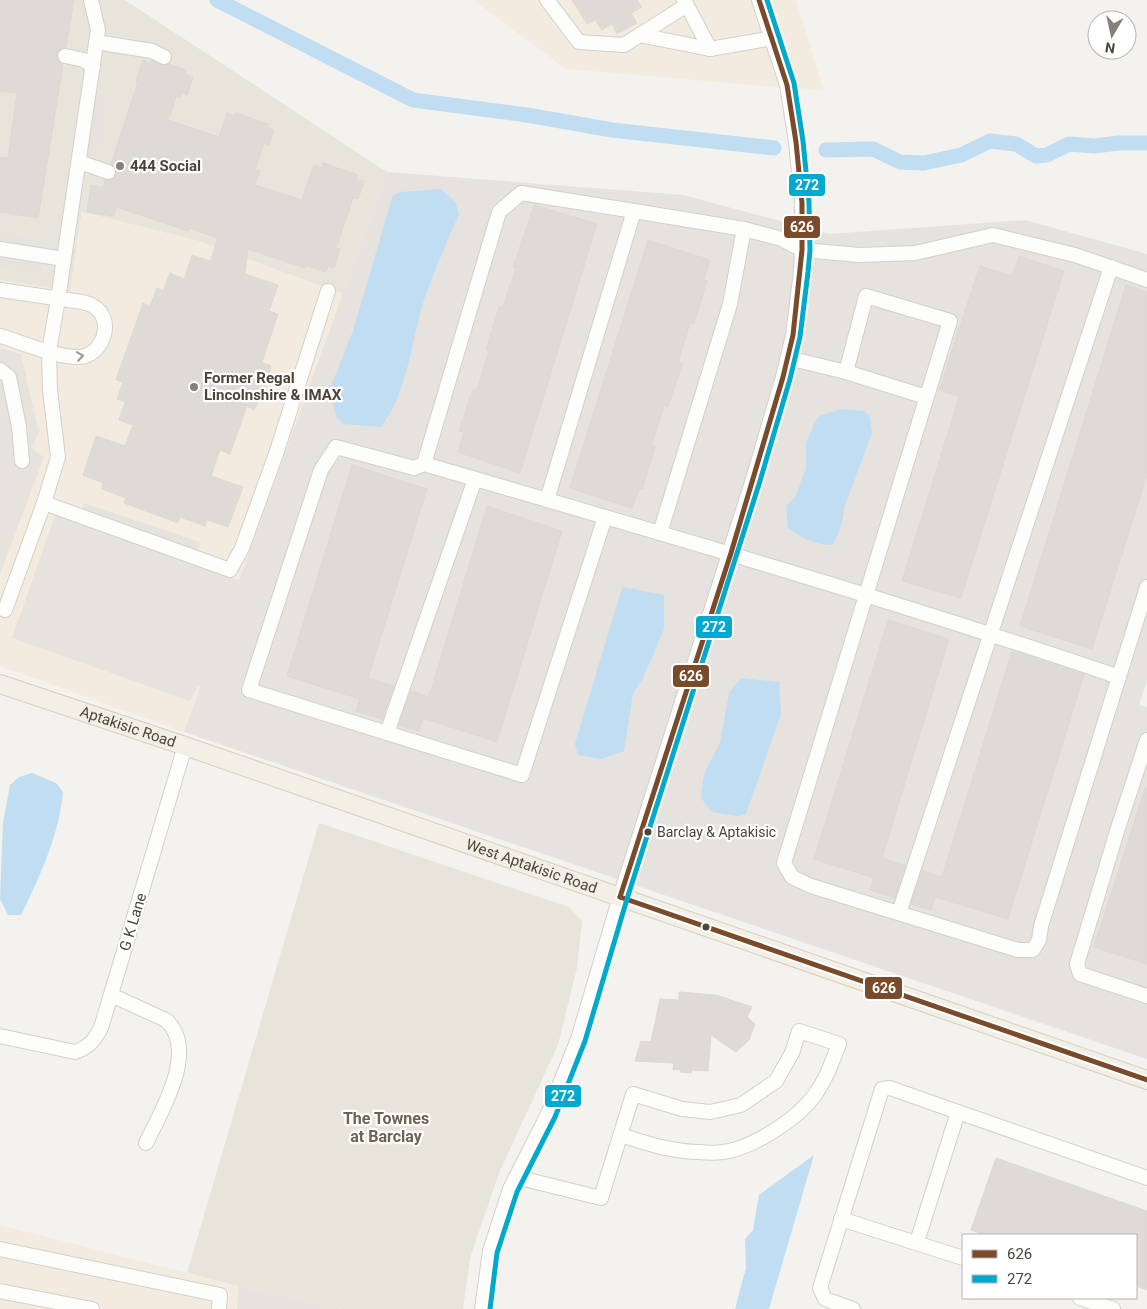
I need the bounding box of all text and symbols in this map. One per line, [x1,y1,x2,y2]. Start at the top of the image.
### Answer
north arrow [1087,10,1137,60]
text: N [1104,39,1116,57]
place label: 444 Social [130,157,201,175]
marker: 444 Social [114,160,126,172]
line badge: 272 [788,173,826,197]
text: 272 [795,177,819,193]
line badge: 626 [783,215,821,239]
text: 626 [790,219,814,235]
one-way arrow [76,351,85,361]
place label: Former Regal Lincolnshire & IMAX [204,369,342,404]
marker: Former Regal Lincolnshire & IMAX [188,381,200,393]
line badge: 272 [695,615,733,639]
text: 272 [702,619,726,635]
line badge: 626 [672,664,710,688]
text: 626 [679,668,703,684]
street label: Aptakisic Road [78,702,178,751]
place label: Barclay & Aptakisic [657,824,776,840]
marker: Barclay & Aptakisic [643,827,653,837]
street label: West Aptakisic Road [464,835,599,897]
street label: G K Lane [116,891,150,953]
unlabelled marker [701,922,711,932]
line badge: 626 [864,976,903,1000]
text: 626 [872,980,896,996]
line badge: 272 [544,1084,582,1108]
text: 272 [551,1088,575,1104]
district label: The Townes at Barclay [343,1109,429,1146]
legend [962,1234,1137,1299]
text: 626 [1007,1245,1032,1263]
text: 272 [1007,1270,1032,1288]

